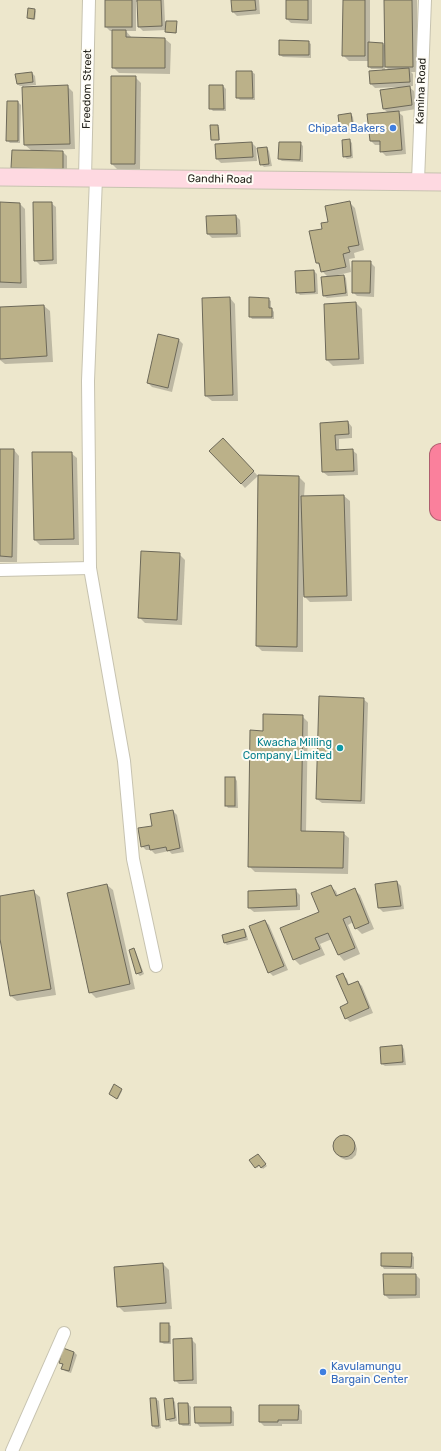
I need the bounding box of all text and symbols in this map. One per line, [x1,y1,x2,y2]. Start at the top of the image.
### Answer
street label: Freedom Street [80,48,94,129]
street label: Kamina Road [413,58,429,124]
place label: Chipata Bakers [308,122,385,135]
marker: Chipata Bakers [388,123,398,133]
street label: Gandhi Road [187,172,253,186]
place label: Kwacha Milling Company Limited [243,736,332,762]
marker: Kwacha Milling Company Limited [335,743,345,753]
place label: Kavulamungu Bargain Center [331,1360,409,1386]
marker: Kavulamungu Bargain Center [318,1367,328,1377]

